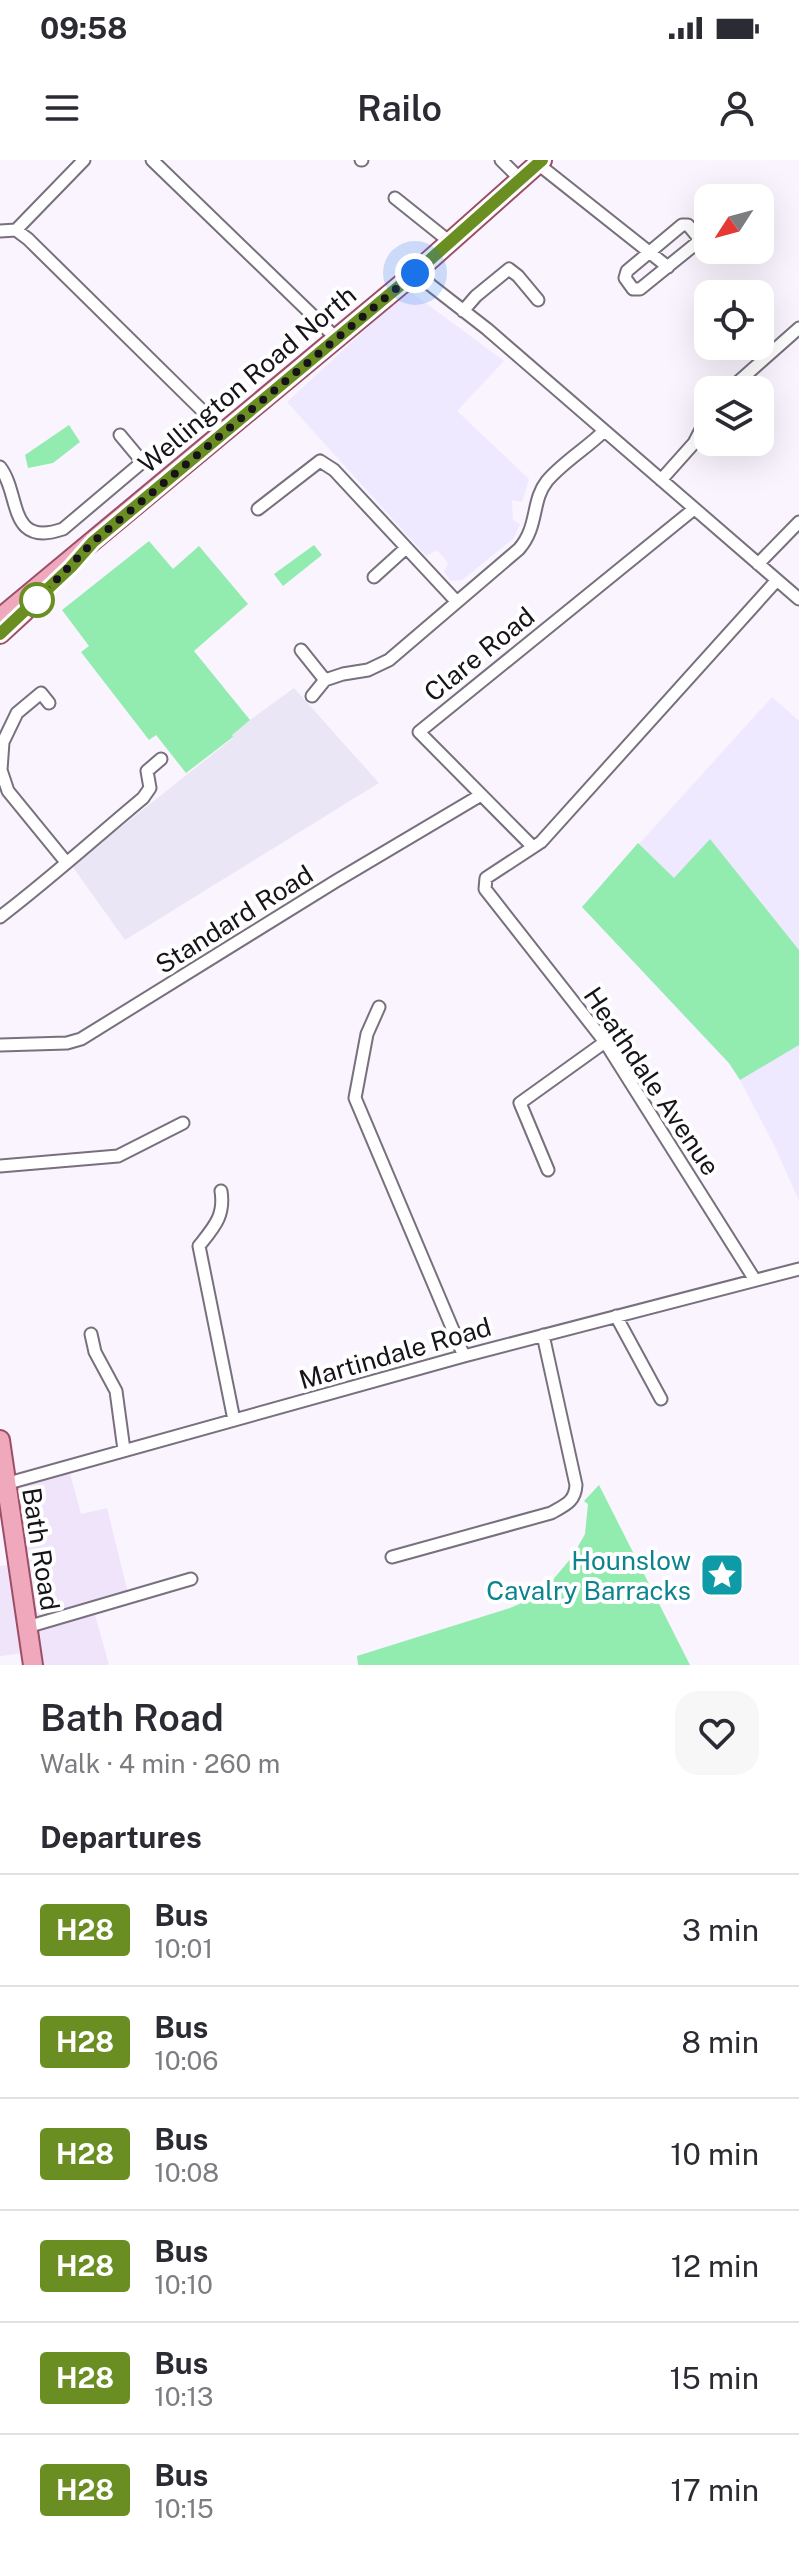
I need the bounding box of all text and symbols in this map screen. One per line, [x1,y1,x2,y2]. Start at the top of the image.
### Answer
text: 09:58 [40,10,127,46]
icon: menu [40,86,84,130]
icon: person [715,86,759,130]
text: Railo [357,87,442,129]
north arrow [694,184,774,264]
map controls [694,184,774,456]
your location [395,253,435,293]
street label: Wellington Road North [132,279,362,479]
button: locate [694,280,774,360]
button: layers [694,376,774,456]
unlabelled marker [20,583,54,617]
street label: Clare Road [418,600,540,708]
street label: Standard Road [150,858,318,980]
street label: Heathdale Avenue [577,981,727,1181]
street label: Martindale Road [295,1311,495,1395]
street label: Bath Road [16,1485,66,1613]
place label: Hounslow Cavalry Barracks [486,1545,691,1606]
place icon: Hounslow Cavalry Barracks [698,1551,746,1599]
button: heart [675,1691,759,1775]
text: Bath Road [40,1695,224,1740]
text: Walk · 4 min · 260 m [40,1748,280,1779]
text: Departures [40,1819,202,1855]
text: Bus [154,1897,208,1933]
text: 3 min [682,1912,759,1948]
text: H28 [56,1913,114,1946]
text: 10:01 [154,1933,213,1964]
text: Bus [154,2009,208,2045]
text: 8 min [681,2024,759,2060]
text: H28 [56,2025,114,2058]
text: 10:06 [154,2045,218,2076]
text: Bus [154,2121,208,2157]
text: 10 min [670,2136,759,2172]
text: H28 [56,2137,114,2170]
text: 10:08 [154,2157,219,2188]
text: Bus [154,2233,208,2269]
text: 12 min [671,2248,759,2284]
text: H28 [56,2249,114,2282]
text: 10:10 [154,2269,213,2300]
text: Bus [154,2345,208,2381]
text: 15 min [669,2360,759,2396]
text: H28 [56,2361,114,2394]
text: 10:13 [154,2381,213,2412]
text: Bus [154,2457,208,2493]
text: 17 min [671,2472,759,2508]
text: H28 [56,2473,114,2506]
text: 10:15 [154,2493,214,2524]

